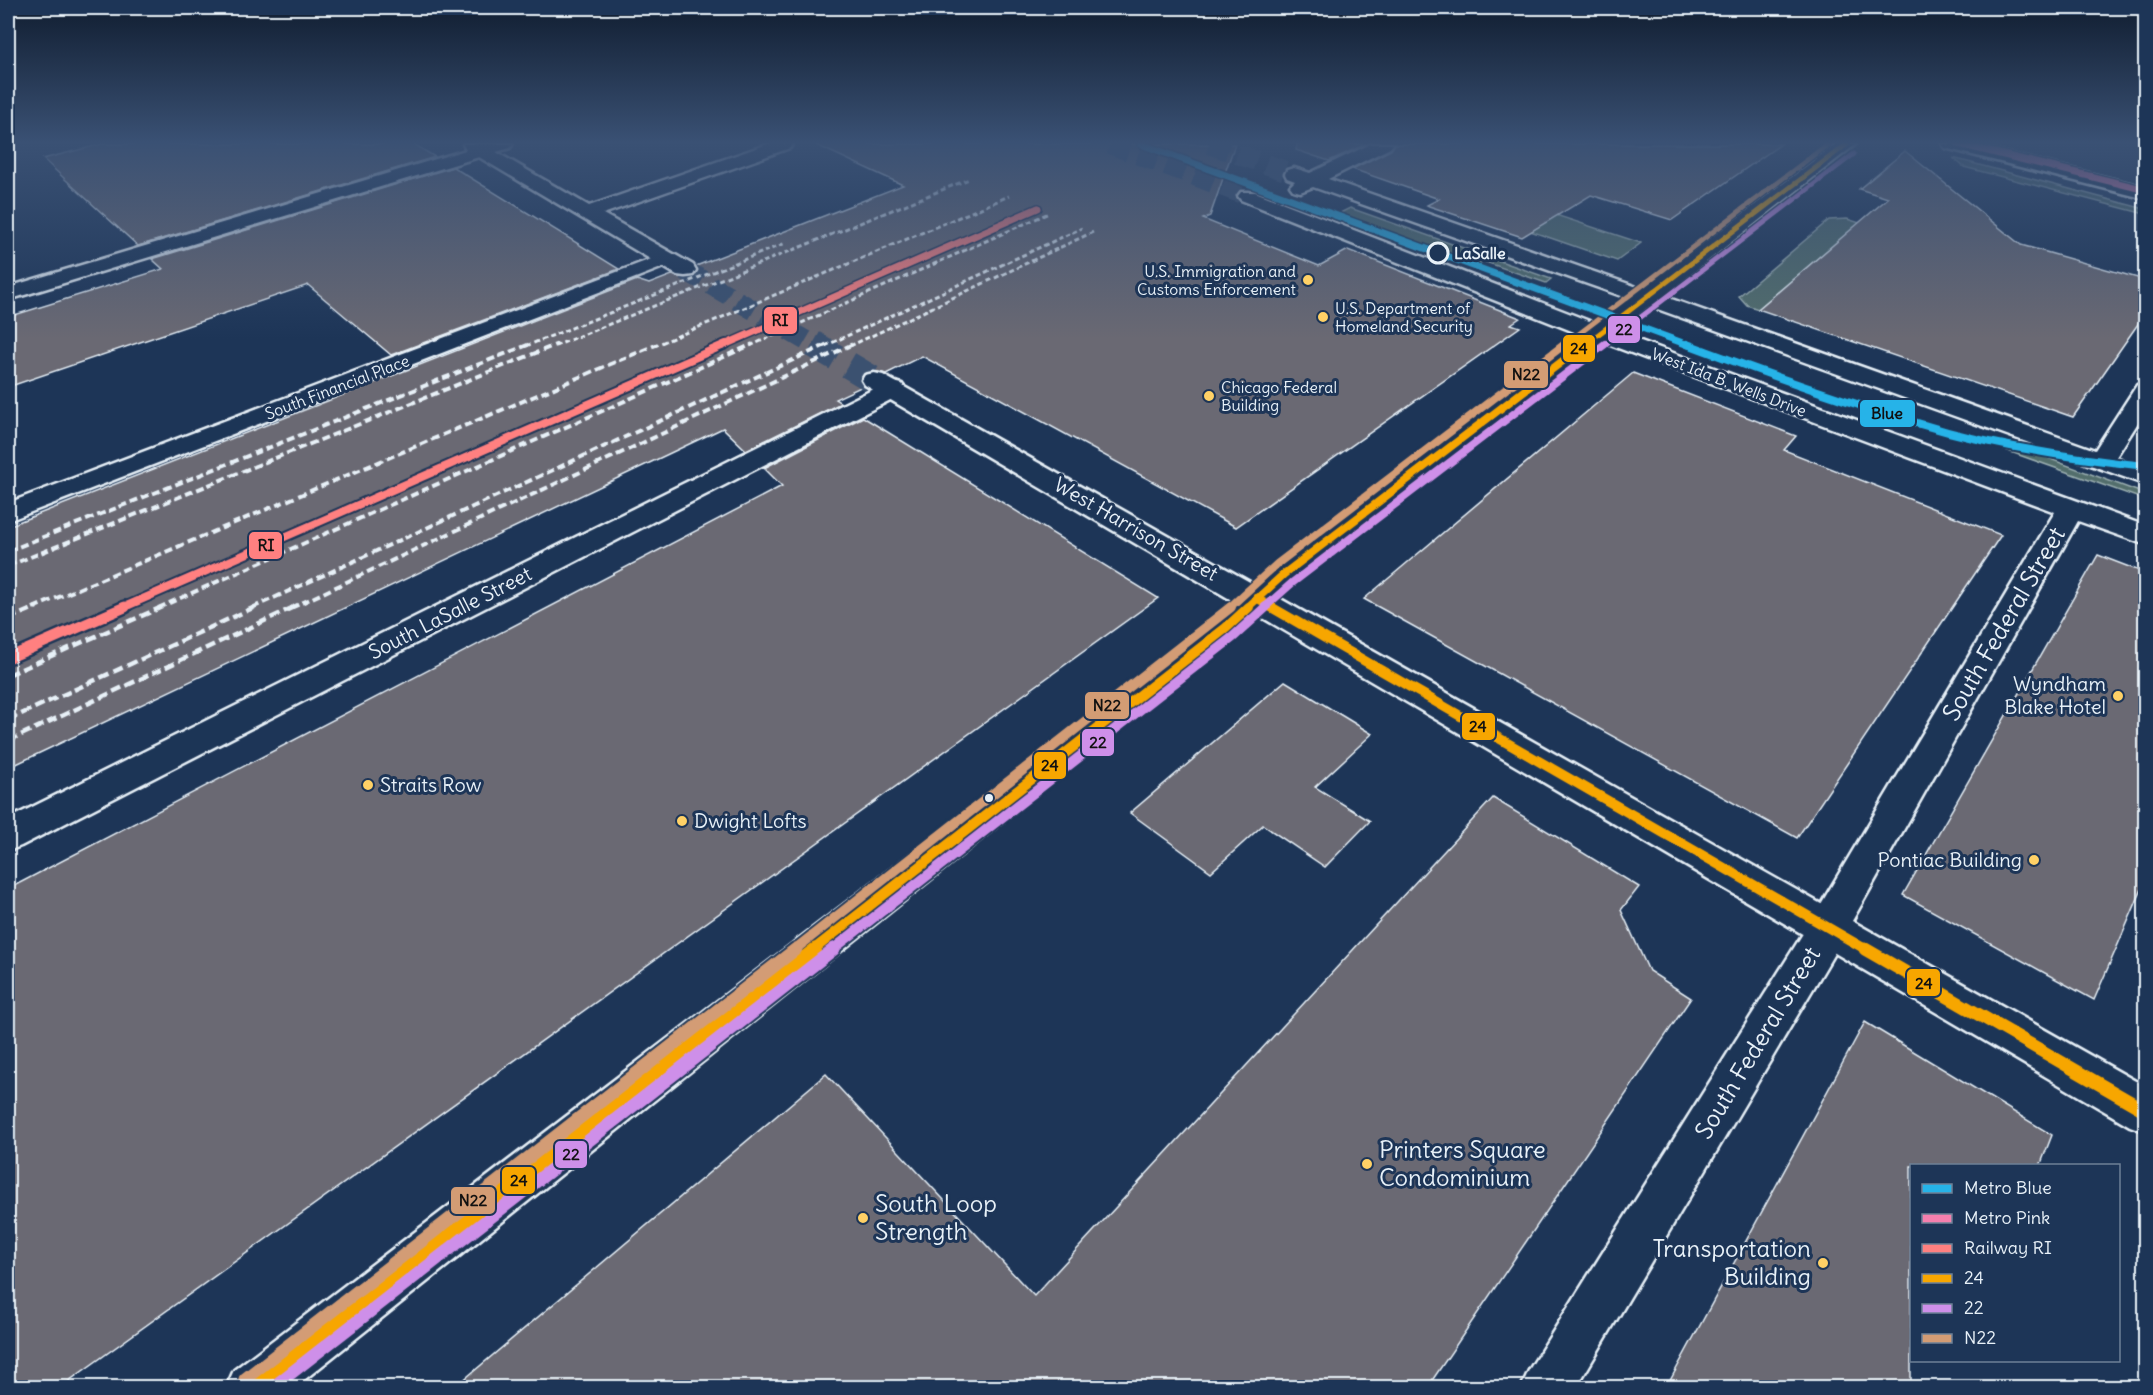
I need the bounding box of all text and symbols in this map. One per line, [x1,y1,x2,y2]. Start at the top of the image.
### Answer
marker: LaSalle [1427,242,1449,264]
place label: LaSalle [1454,243,1506,263]
place label: U.S. Immigration and Customs Enforcement [1137,261,1297,299]
marker: U.S. Immigration and Customs Enforcement [1301,273,1315,287]
place label: U.S. Department of Homeland Security [1335,298,1473,336]
line badge: RI [763,306,798,335]
text: RI [771,310,789,330]
marker: U.S. Department of Homeland Security [1316,310,1330,324]
line badge: 22 [1607,315,1641,344]
text: 22 [1615,319,1633,339]
line badge: 24 [1562,334,1596,363]
text: 24 [1570,338,1588,358]
street label: West Ida B. Wells Drive [1649,343,1809,421]
street label: South Financial Place [262,350,412,424]
line badge: N22 [1503,360,1549,389]
text: N22 [1512,364,1541,384]
place label: Chicago Federal Building [1221,377,1337,415]
marker: Chicago Federal Building [1202,389,1216,403]
line badge: Blue [1859,399,1916,428]
text: Blue [1871,403,1903,423]
street label: West Harrison Street [1050,471,1223,586]
street label: South Federal Street [1935,521,2071,726]
line badge: RI [248,531,283,560]
text: RI [257,535,275,555]
street label: South LaSalle Street [364,561,536,664]
place label: Wyndham Blake Hotel [2004,671,2106,719]
marker: Wyndham Blake Hotel [2111,689,2125,703]
line badge: N22 [1084,691,1130,720]
text: N22 [1093,695,1122,715]
line badge: 24 [1461,712,1496,741]
text: 24 [1469,716,1487,736]
line badge: 22 [1081,728,1115,757]
text: 22 [1089,732,1107,752]
line badge: 24 [1033,751,1067,780]
text: 24 [1041,755,1059,775]
place label: Straits Row [380,772,482,797]
marker: Straits Row [361,778,375,792]
unlabelled marker [983,792,995,804]
place label: Dwight Lofts [694,808,807,833]
marker: Dwight Lofts [675,814,689,828]
place label: Pontiac Building [1878,847,2022,872]
marker: Pontiac Building [2027,853,2041,867]
street label: South Federal Street [1688,941,1826,1144]
line badge: 24 [1906,968,1941,997]
text: 24 [1915,973,1933,993]
place label: Printers Square Condominium [1379,1134,1546,1192]
line badge: 22 [554,1140,588,1169]
text: 22 [562,1144,580,1164]
marker: Printers Square Condominium [1360,1157,1374,1171]
legend [1910,1164,2120,1362]
line badge: 24 [501,1166,536,1195]
text: 24 [510,1170,528,1190]
text: Metro Blue [1964,1176,2052,1199]
line badge: N22 [450,1186,496,1215]
place label: South Loop Strength [875,1188,997,1246]
text: N22 [459,1190,488,1210]
text: Metro Pink [1964,1206,2050,1229]
marker: South Loop Strength [856,1211,870,1225]
place label: Transportation Building [1652,1233,1811,1291]
text: Railway RI [1964,1236,2052,1259]
marker: Transportation Building [1816,1256,1830,1270]
text: 24 [1964,1266,1984,1289]
text: 22 [1964,1296,1984,1319]
text: N22 [1964,1326,1996,1349]

